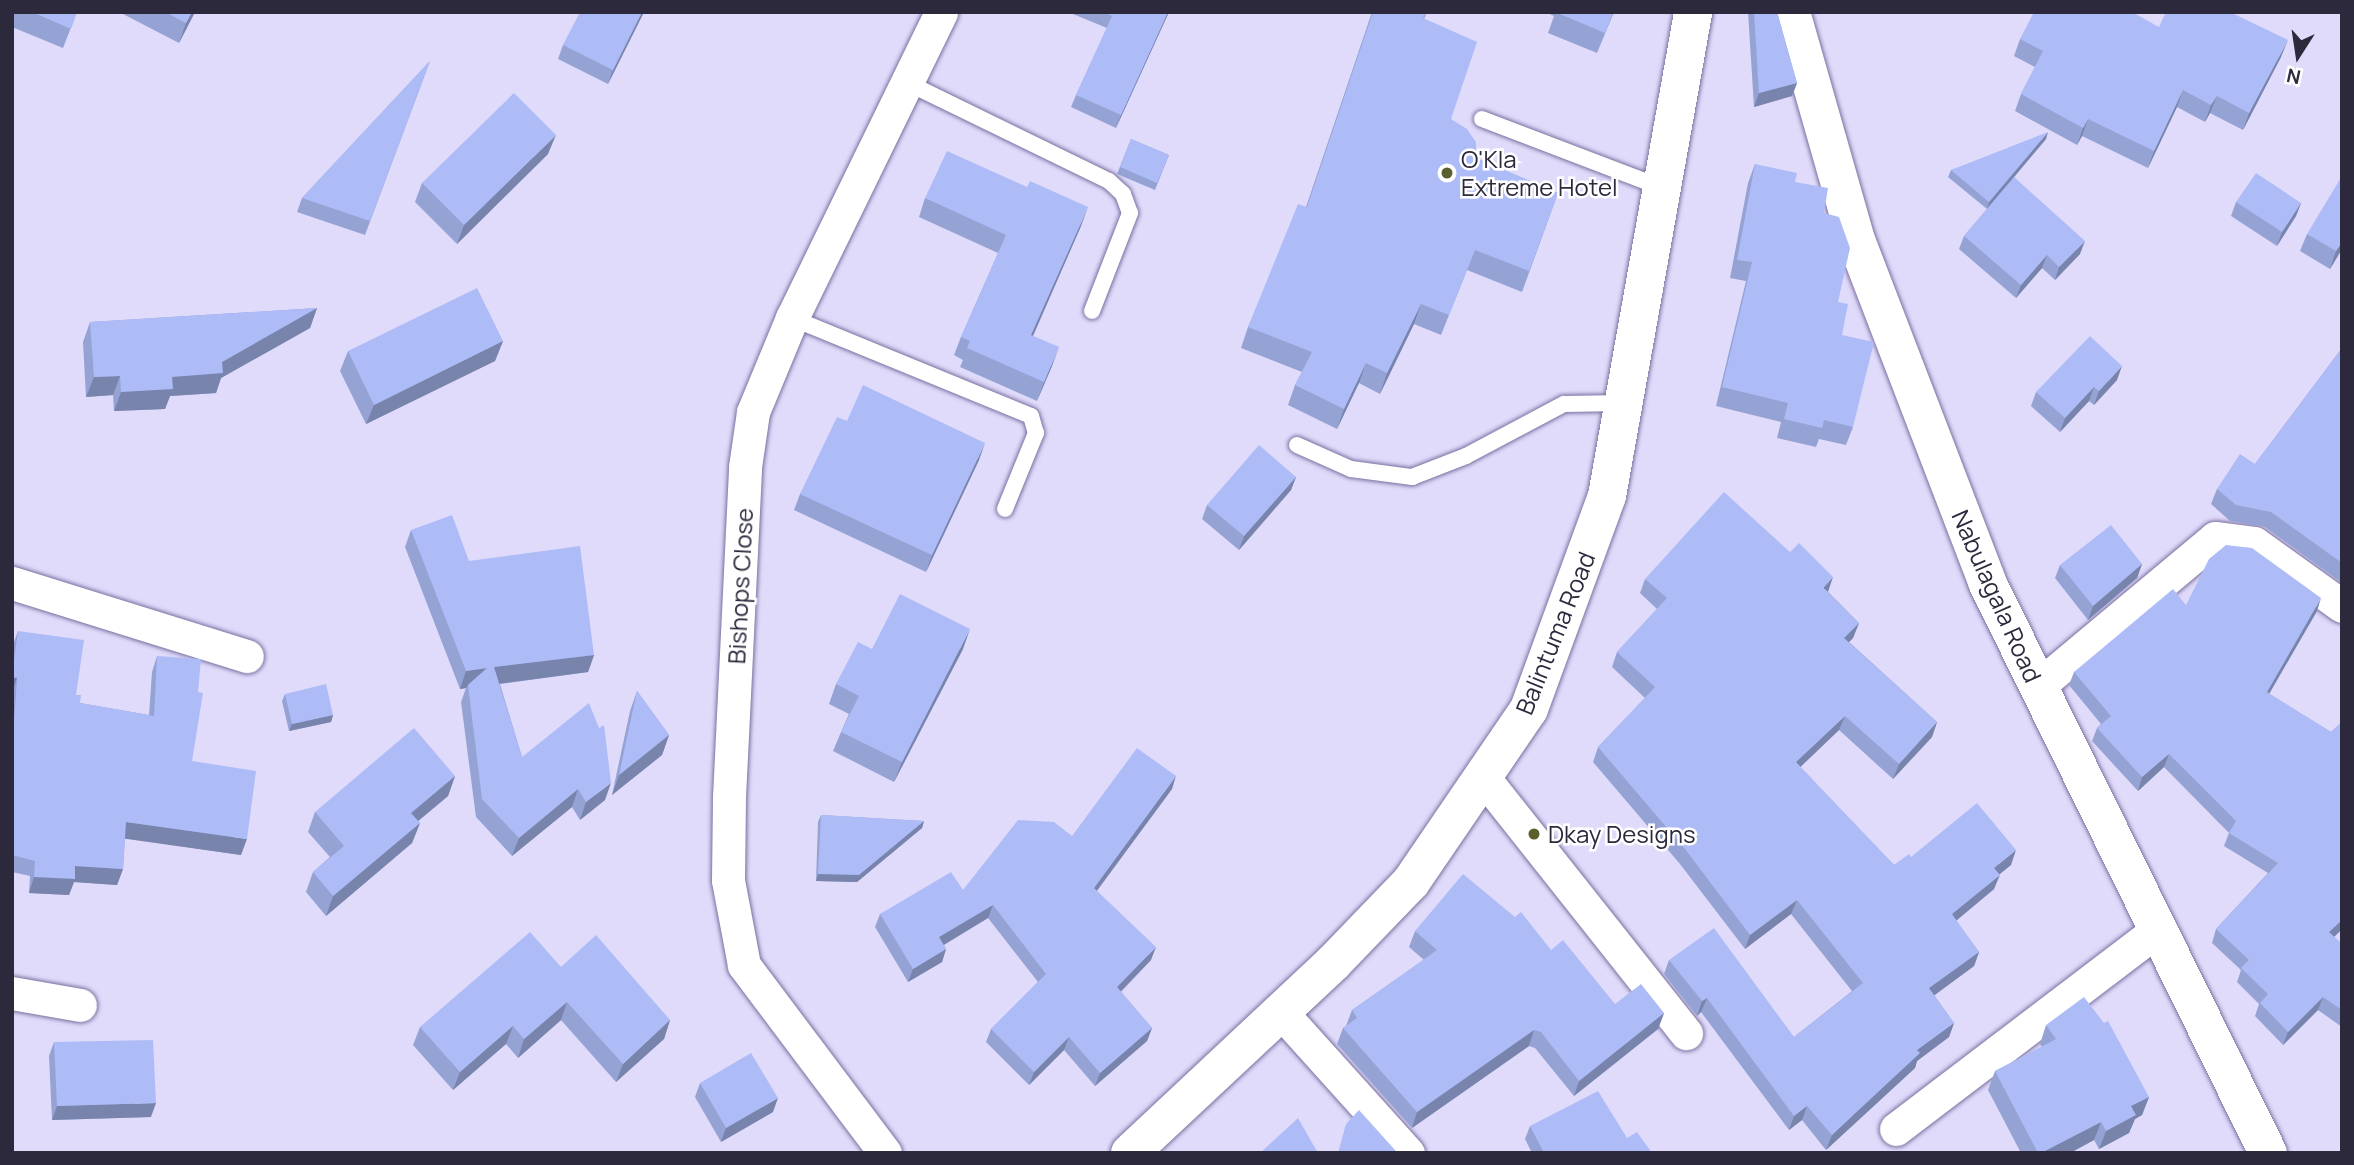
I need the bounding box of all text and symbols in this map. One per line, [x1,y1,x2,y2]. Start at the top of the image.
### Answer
north arrow [2263,21,2333,91]
text: N [2284,62,2303,91]
place label: O'Kla Extreme Hotel [1461,145,1618,201]
marker: O'Kla Extreme Hotel [1439,165,1455,181]
street label: Nabulagala Road [1946,505,2048,687]
street label: Bishops Close [722,507,758,665]
street label: Balintuma Road [1509,548,1601,718]
place label: Dkay Designs [1548,820,1696,848]
marker: Dkay Designs [1526,826,1542,842]

